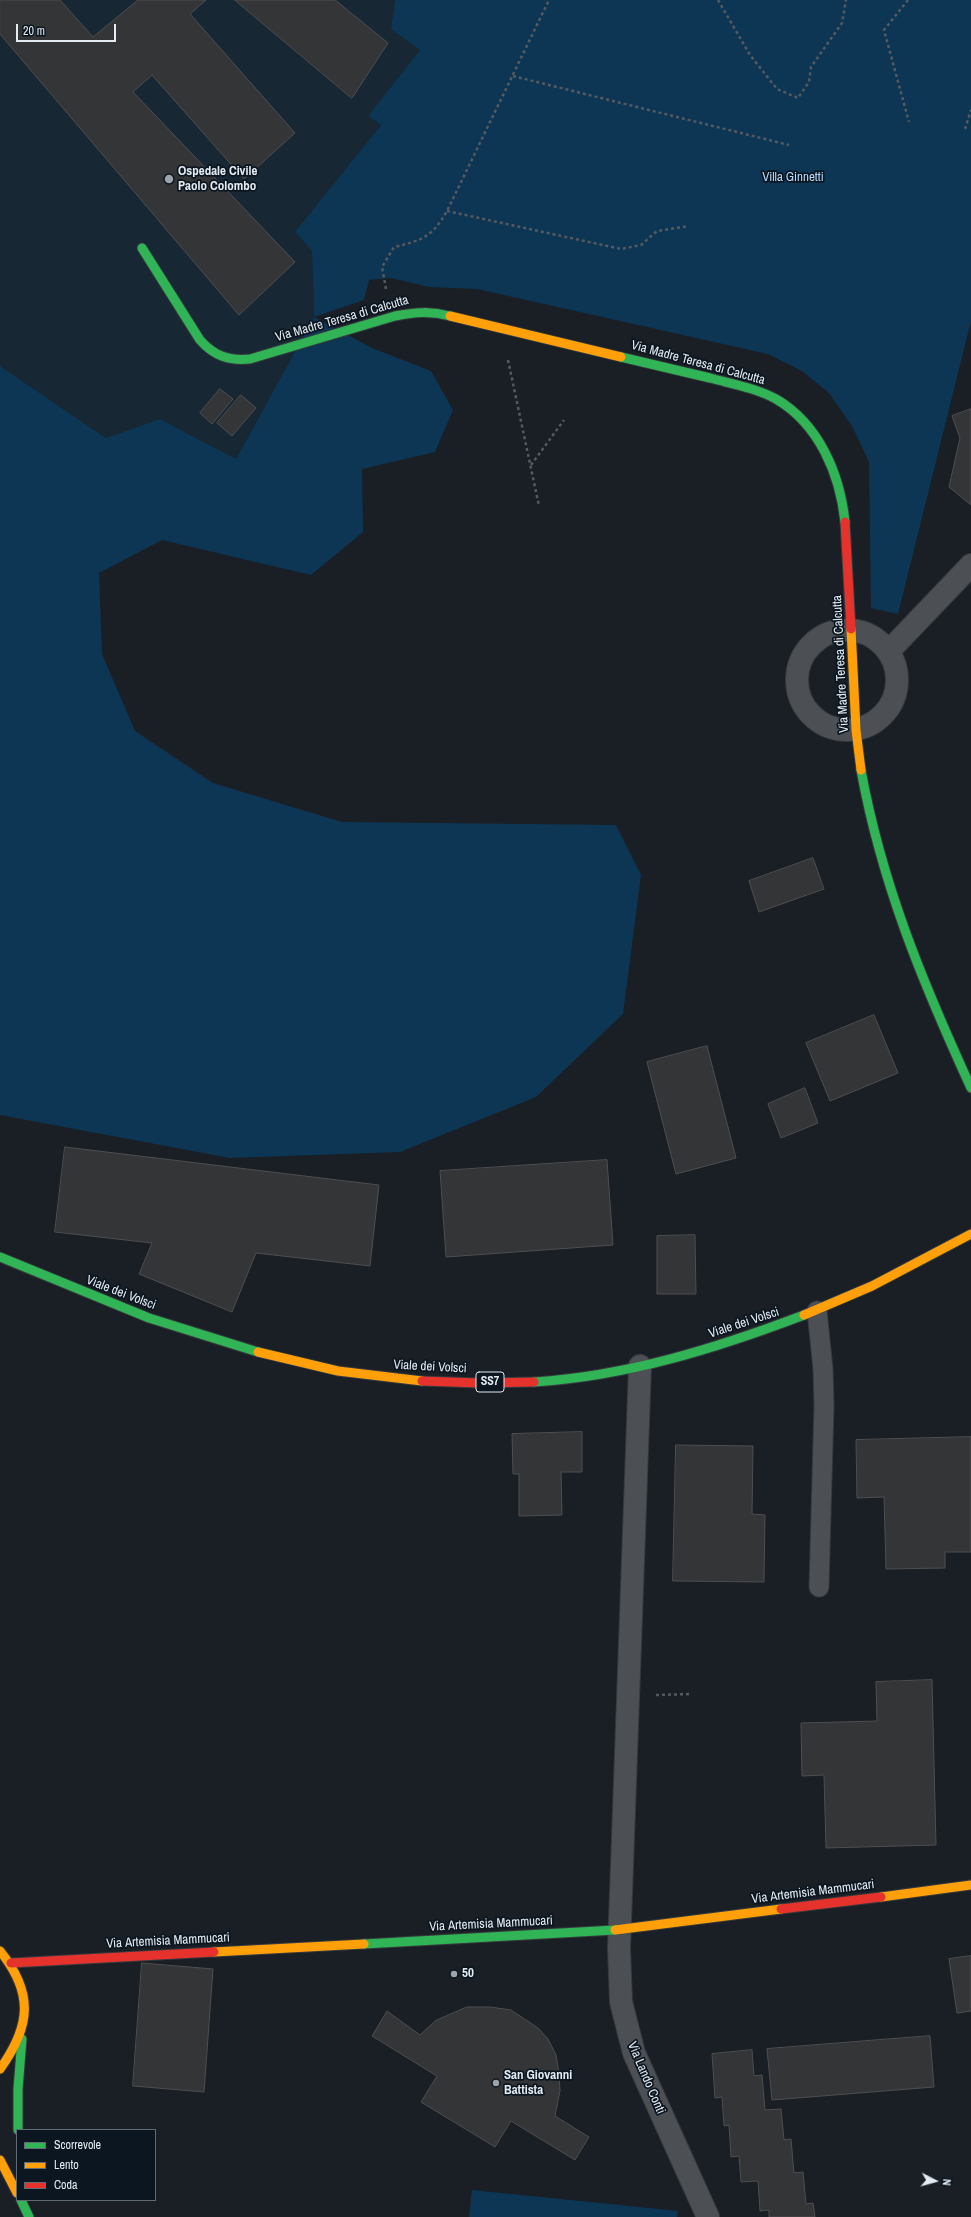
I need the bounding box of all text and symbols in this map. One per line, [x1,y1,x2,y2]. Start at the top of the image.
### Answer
scale bar [18,16,118,42]
text: 20 m [23,23,45,39]
place label: Ospedale Civile Paolo Colombo [178,164,257,195]
park label: Villa Ginnetti [762,170,824,186]
marker: Ospedale Civile Paolo Colombo [163,173,175,185]
street label: Via Madre Teresa di Calcutta [274,293,410,345]
street label: Via Madre Teresa di Calcutta [629,338,767,388]
street label: Via Madre Teresa di Calcutta [830,595,852,733]
street label: Viale dei Volsci [84,1273,158,1313]
street label: Viale dei Volsci [707,1304,781,1342]
street label: Viale dei Volsci [393,1357,467,1377]
road number: SS7 [476,1372,504,1392]
street label: Via Artemisia Mammucari [751,1877,875,1907]
street label: Via Artemisia Mammucari [429,1913,553,1935]
street label: Via Artemisia Mammucari [106,1930,230,1952]
place label: 50 [462,1966,474,1982]
marker: 50 [449,1969,459,1979]
street label: Via Lando Conti [624,2040,668,2116]
place label: San Giovanni Battista [504,2068,572,2099]
marker: San Giovanni Battista [491,2078,501,2088]
legend [16,2129,156,2201]
text: Scorrevole [54,2137,101,2153]
text: Lento [54,2157,79,2173]
north arrow [915,2161,955,2201]
text: Coda [54,2177,78,2193]
text: N [940,2178,954,2186]

